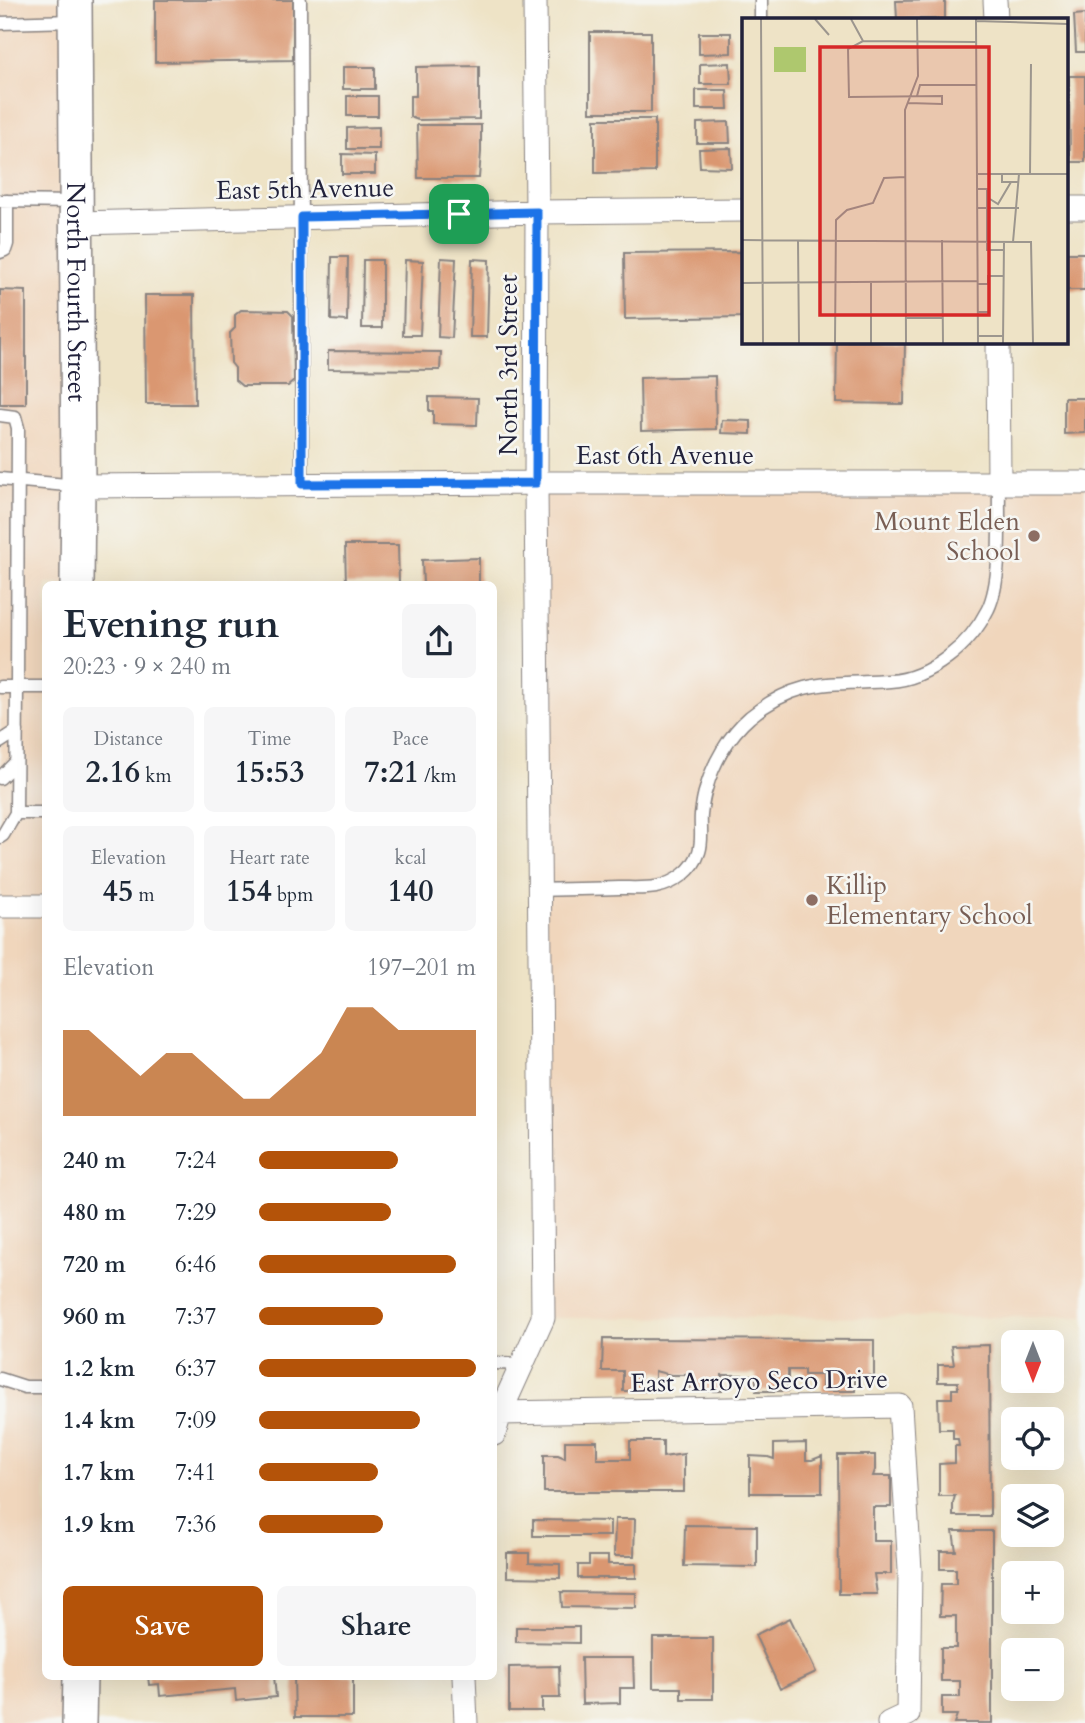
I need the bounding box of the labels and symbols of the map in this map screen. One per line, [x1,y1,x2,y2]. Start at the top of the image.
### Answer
inset map [742,18,1068,343]
street label: East 5th Avenue [216,170,394,208]
street label: North Fourth Street [59,182,95,402]
pin [429,184,489,244]
street label: North 3rd Street [491,274,526,456]
street label: East 6th Avenue [576,438,754,473]
place label: Mount Elden School [874,504,1020,569]
marker: Mount Elden School [1026,528,1042,544]
place label: Killip Elementary School [826,868,1033,933]
marker: Killip Elementary School [804,892,820,908]
north arrow [1001,1330,1064,1393]
street label: East Arroyo Seco Drive [630,1361,888,1401]

